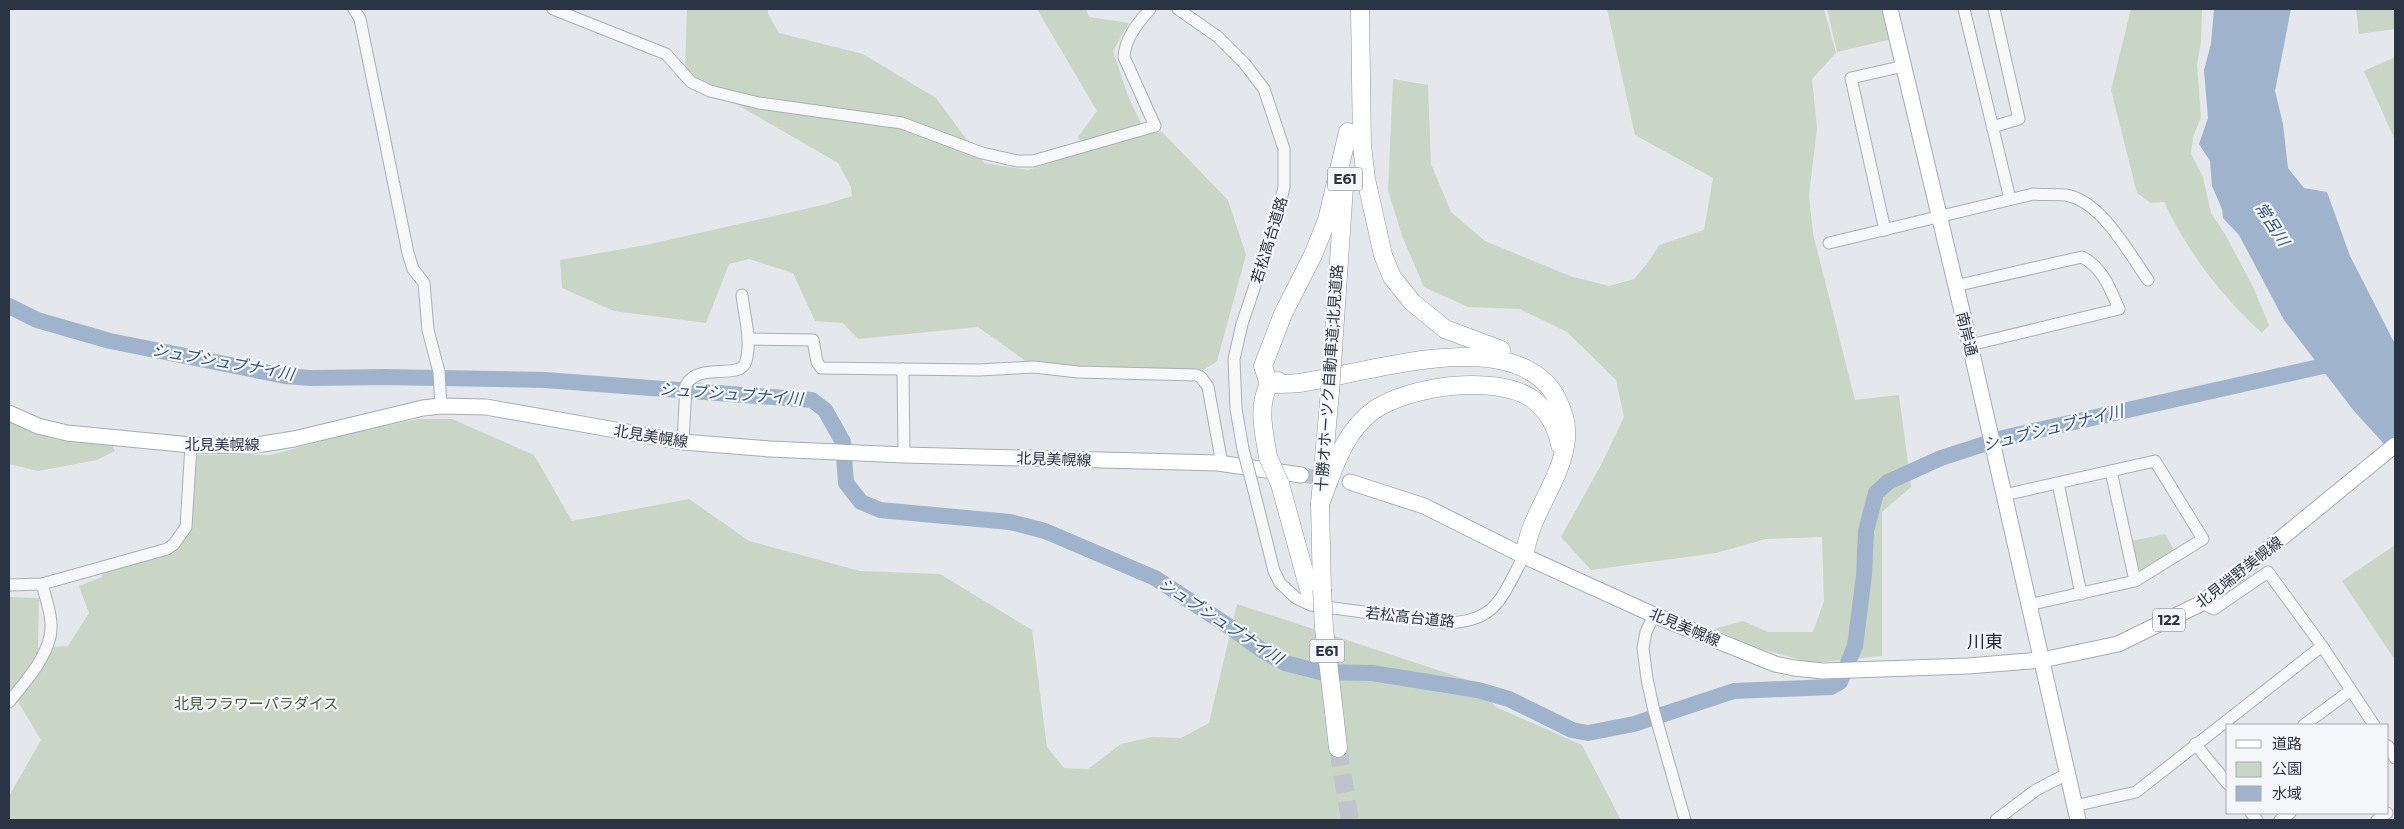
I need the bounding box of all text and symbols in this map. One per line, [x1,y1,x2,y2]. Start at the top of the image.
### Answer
road number: E61 [1328,168,1362,190]
street label: 若松高台道路 [1247,194,1291,286]
water label: 常呂川 [2251,199,2294,251]
street label: 十勝オホーツク自動車道;北見道路 [1312,264,1346,492]
street label: 南岸通 [1952,310,1982,358]
water label: シュブシュブナイ川 [150,340,298,384]
water label: シュブシュブナイ川 [659,380,805,409]
water label: シュブシュブナイ川 [1981,401,2127,455]
street label: 北見美幌線 [612,421,690,451]
street label: 北見美幌線 [184,435,260,454]
street label: 北見美幌線 [1016,448,1092,470]
street label: 北見端野美幌線 [2192,532,2286,612]
water label: シュブシュブナイ川 [1155,574,1288,669]
street label: 若松高台道路 [1364,603,1456,631]
street label: 北見美幌線 [1647,604,1723,650]
road number: 122 [2153,608,2185,632]
district label: 川東 [1967,631,2003,653]
road number: E61 [1310,640,1344,662]
park label: 北見フラワーパラダイス [174,694,338,713]
legend [2226,724,2389,814]
text: 道路 [2272,734,2302,753]
text: 公園 [2272,759,2302,778]
text: 水域 [2272,784,2302,803]

